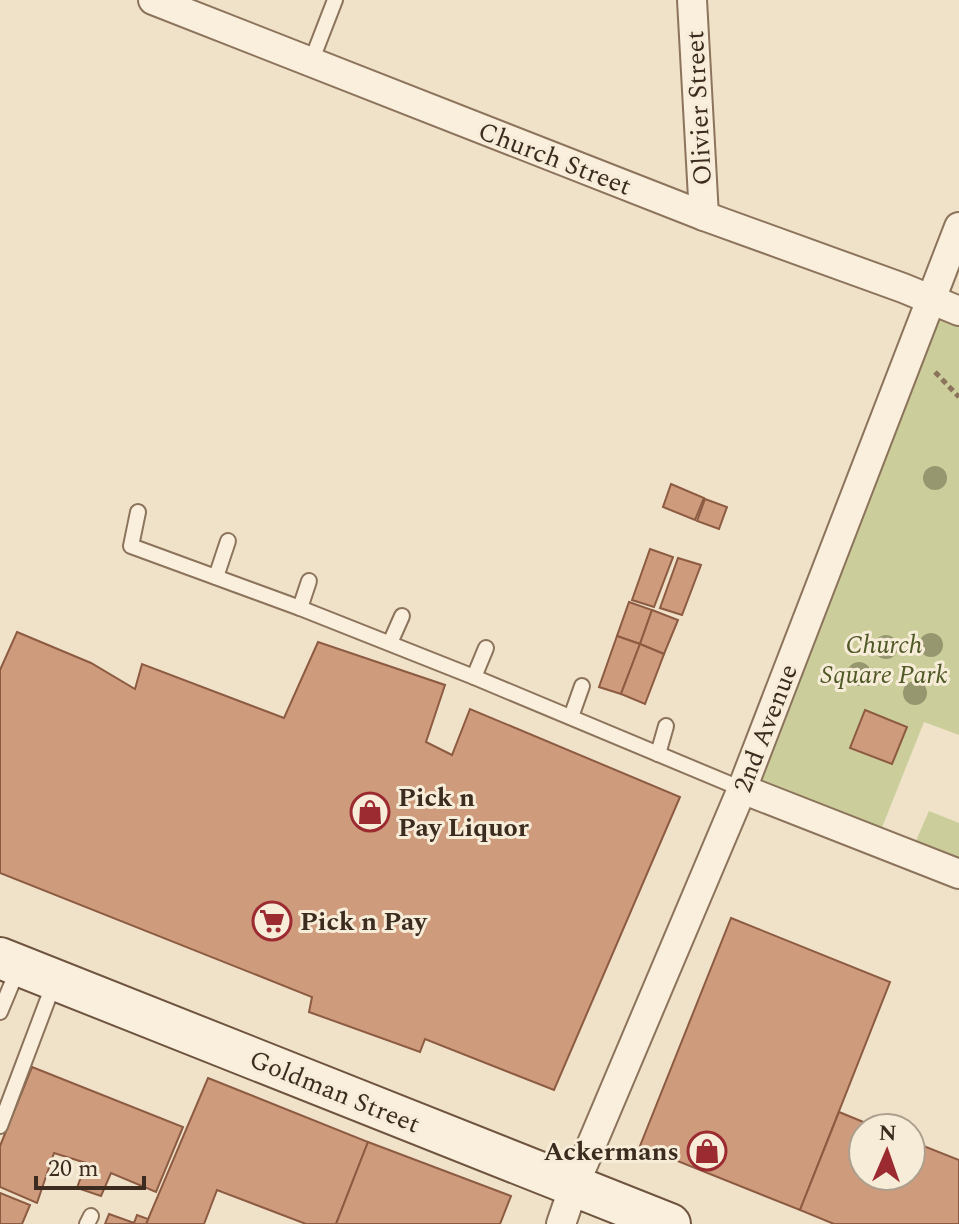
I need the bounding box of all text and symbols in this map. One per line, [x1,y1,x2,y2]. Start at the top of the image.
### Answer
street label: Olivier Street [675,29,723,186]
street label: Church Street [472,111,637,206]
park label: Church Square Park [820,625,948,695]
street label: 2nd Avenue [723,658,809,799]
place label: Pick n Pay Liquor [398,778,530,848]
shop icon: Pick n Pay Liquor [349,791,391,833]
supermarket icon: Pick n Pay [251,900,293,942]
place label: Pick n Pay [300,902,428,942]
street label: Goldman Street [243,1039,426,1144]
north arrow [847,1112,927,1192]
text: N [878,1117,897,1150]
shop icon: Ackermans [686,1130,728,1172]
place label: Ackermans [544,1132,679,1172]
scale bar [36,1140,144,1190]
text: 20 m [48,1151,99,1187]

